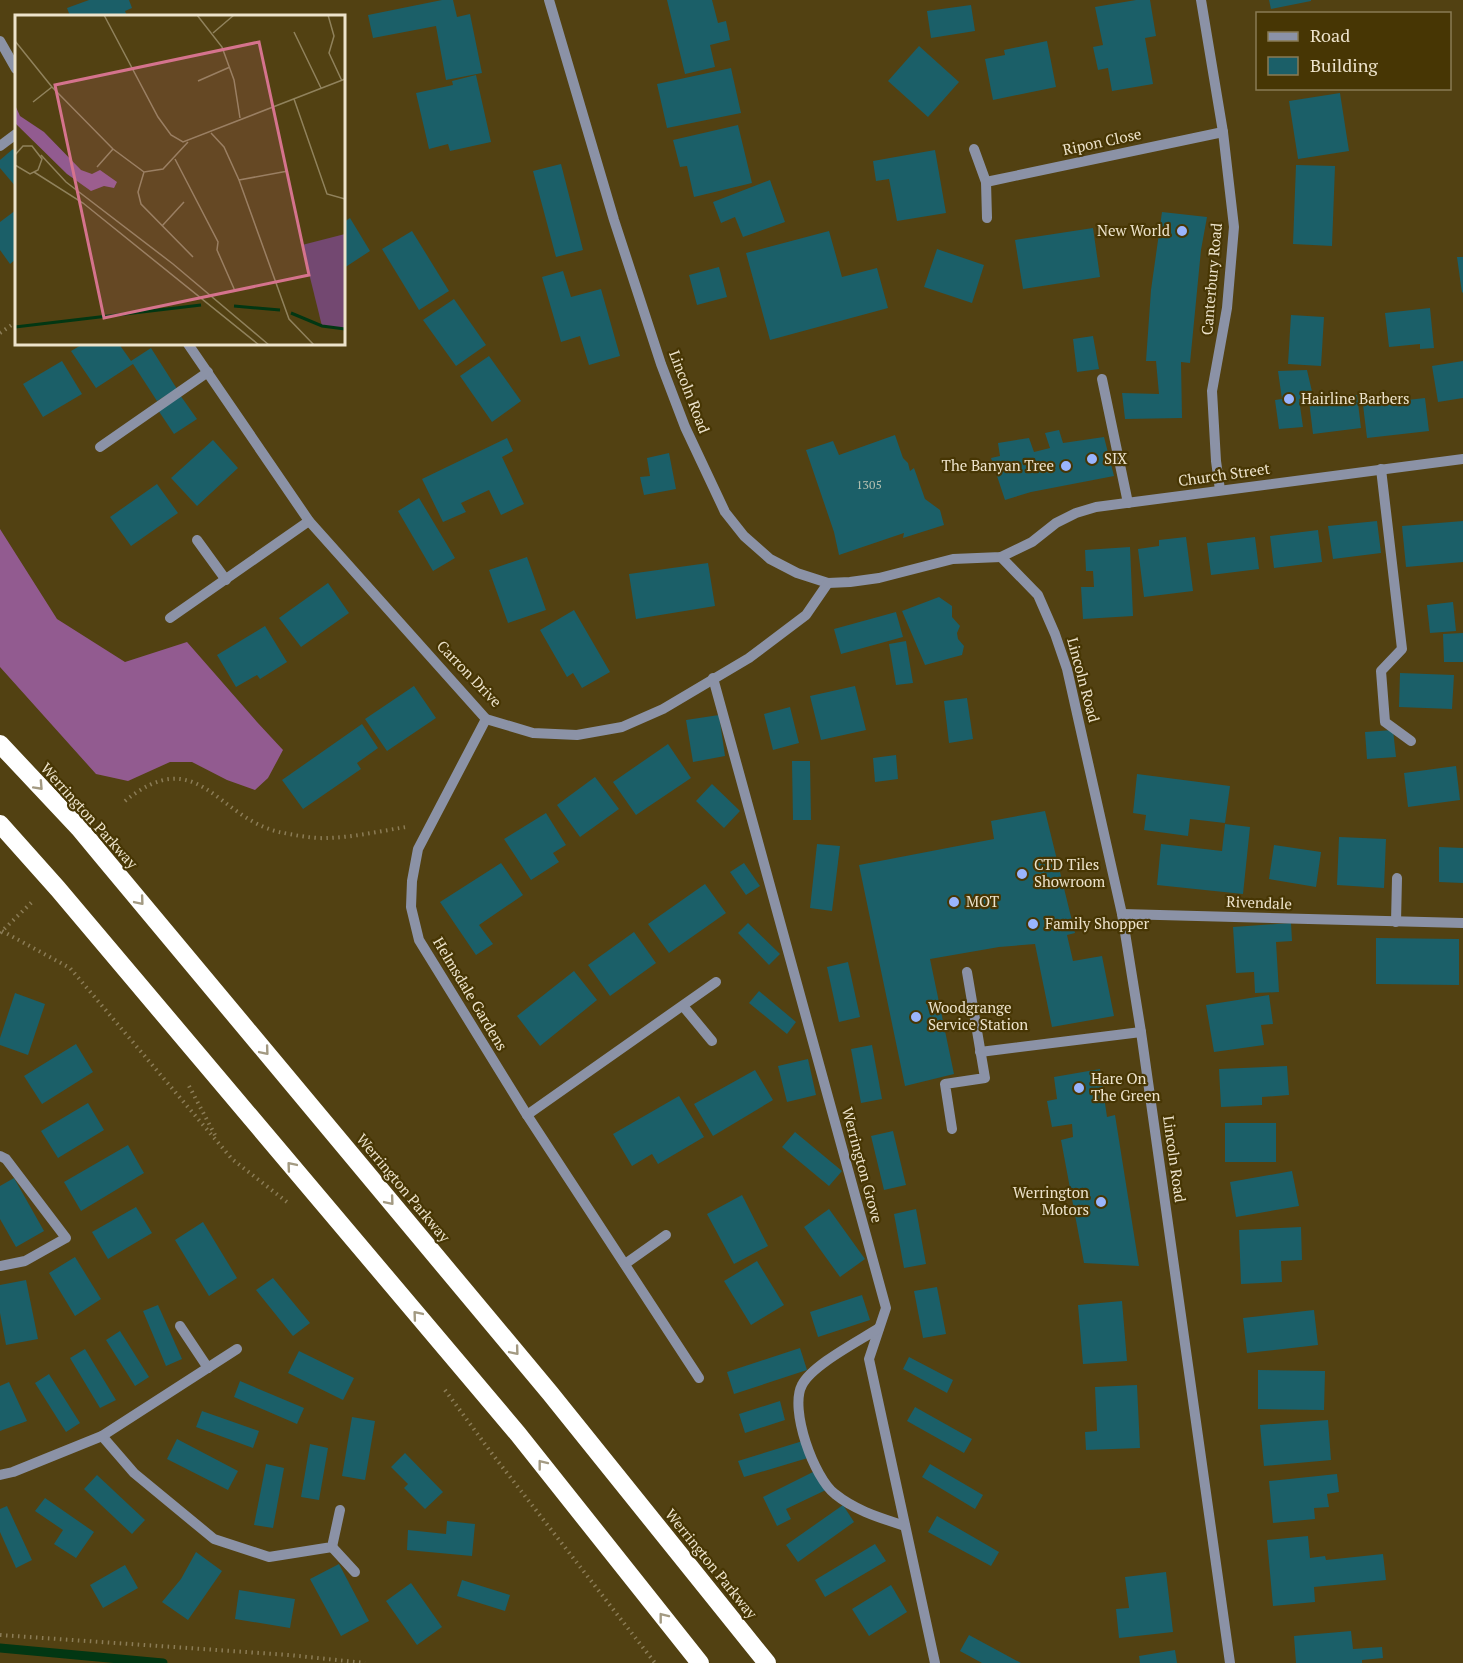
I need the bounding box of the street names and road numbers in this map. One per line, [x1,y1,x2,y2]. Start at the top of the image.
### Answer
street label: Ripon Close [1061,123,1143,159]
street label: Canterbury Road [1196,222,1226,336]
street label: Lincoln Road [665,347,715,436]
street label: Church Street [1177,458,1271,490]
street label: Lincoln Road [1063,635,1105,724]
street label: Carron Drive [433,636,507,711]
street label: Werrington Parkway [37,758,143,873]
street label: Rivendale [1226,891,1292,913]
street label: Helmsdale Gardens [429,933,513,1054]
street label: Werrington Grove [838,1105,888,1225]
street label: Lincoln Road [1159,1114,1191,1203]
street label: Werrington Parkway [352,1129,455,1246]
street label: Werrington Parkway [661,1504,763,1623]

